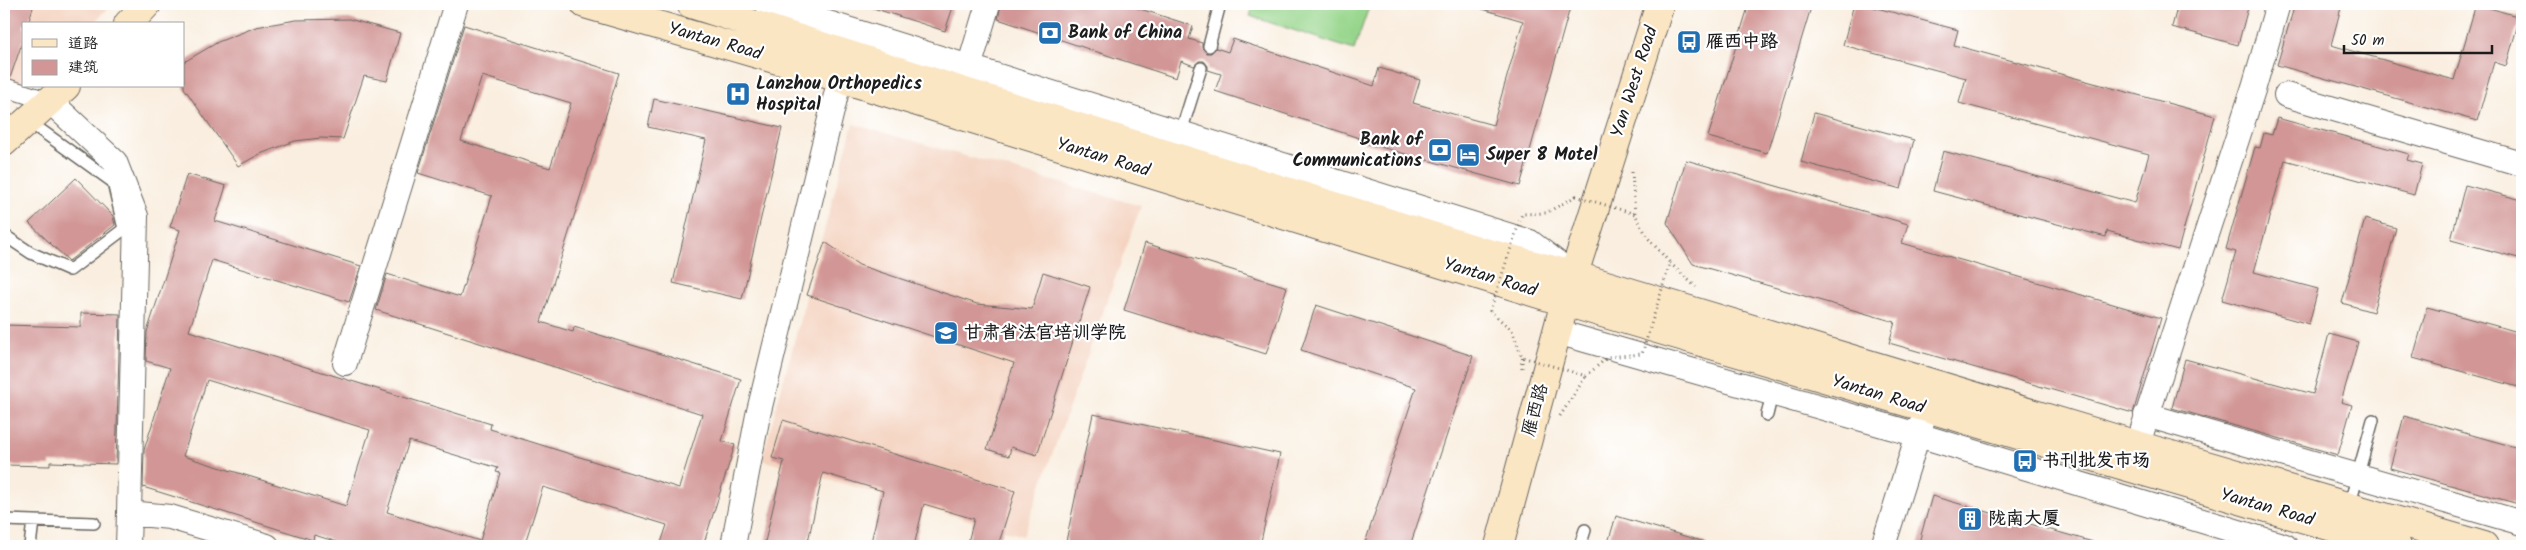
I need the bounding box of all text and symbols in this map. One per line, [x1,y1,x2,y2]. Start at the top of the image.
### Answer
street label: Yantan Road [665,15,766,70]
place label: Bank of China [1068,19,1182,48]
bank icon: Bank of China [1037,20,1063,46]
legend [22,22,185,88]
street label: Yan West Road [1603,22,1667,142]
scale bar [2344,22,2491,54]
place label: 雁西中路 [1706,28,1778,57]
bus stop icon: 雁西中路 [1676,29,1702,55]
text: 50 m [2351,29,2385,53]
text: 道路 [68,32,98,56]
text: 建筑 [68,56,98,80]
place label: Lanzhou Orthopedics Hospital [756,70,922,120]
hospital icon: Lanzhou Orthopedics Hospital [725,81,751,107]
place label: Bank of Communications [1292,126,1424,176]
street label: Yantan Road [1053,130,1154,186]
bank icon: Bank of Communications [1427,137,1453,163]
place label: Super 8 Motel [1486,141,1598,170]
hotel icon: Super 8 Motel [1455,142,1481,168]
street label: Yantan Road [1440,250,1541,306]
place label: 甘肃省法官培训学院 [964,319,1126,348]
school or university icon: 甘肃省法官培训学院 [933,320,959,346]
street label: Yantan Road [1828,367,1929,423]
street label: 雁西路 [1515,380,1557,440]
place label: 书刊批发市场 [2042,447,2150,476]
bus stop icon: 书刊批发市场 [2012,448,2038,474]
street label: Yantan Road [2217,481,2318,536]
place label: 陇南大厦 [1988,505,2060,534]
building icon: 陇南大厦 [1957,506,1983,532]

